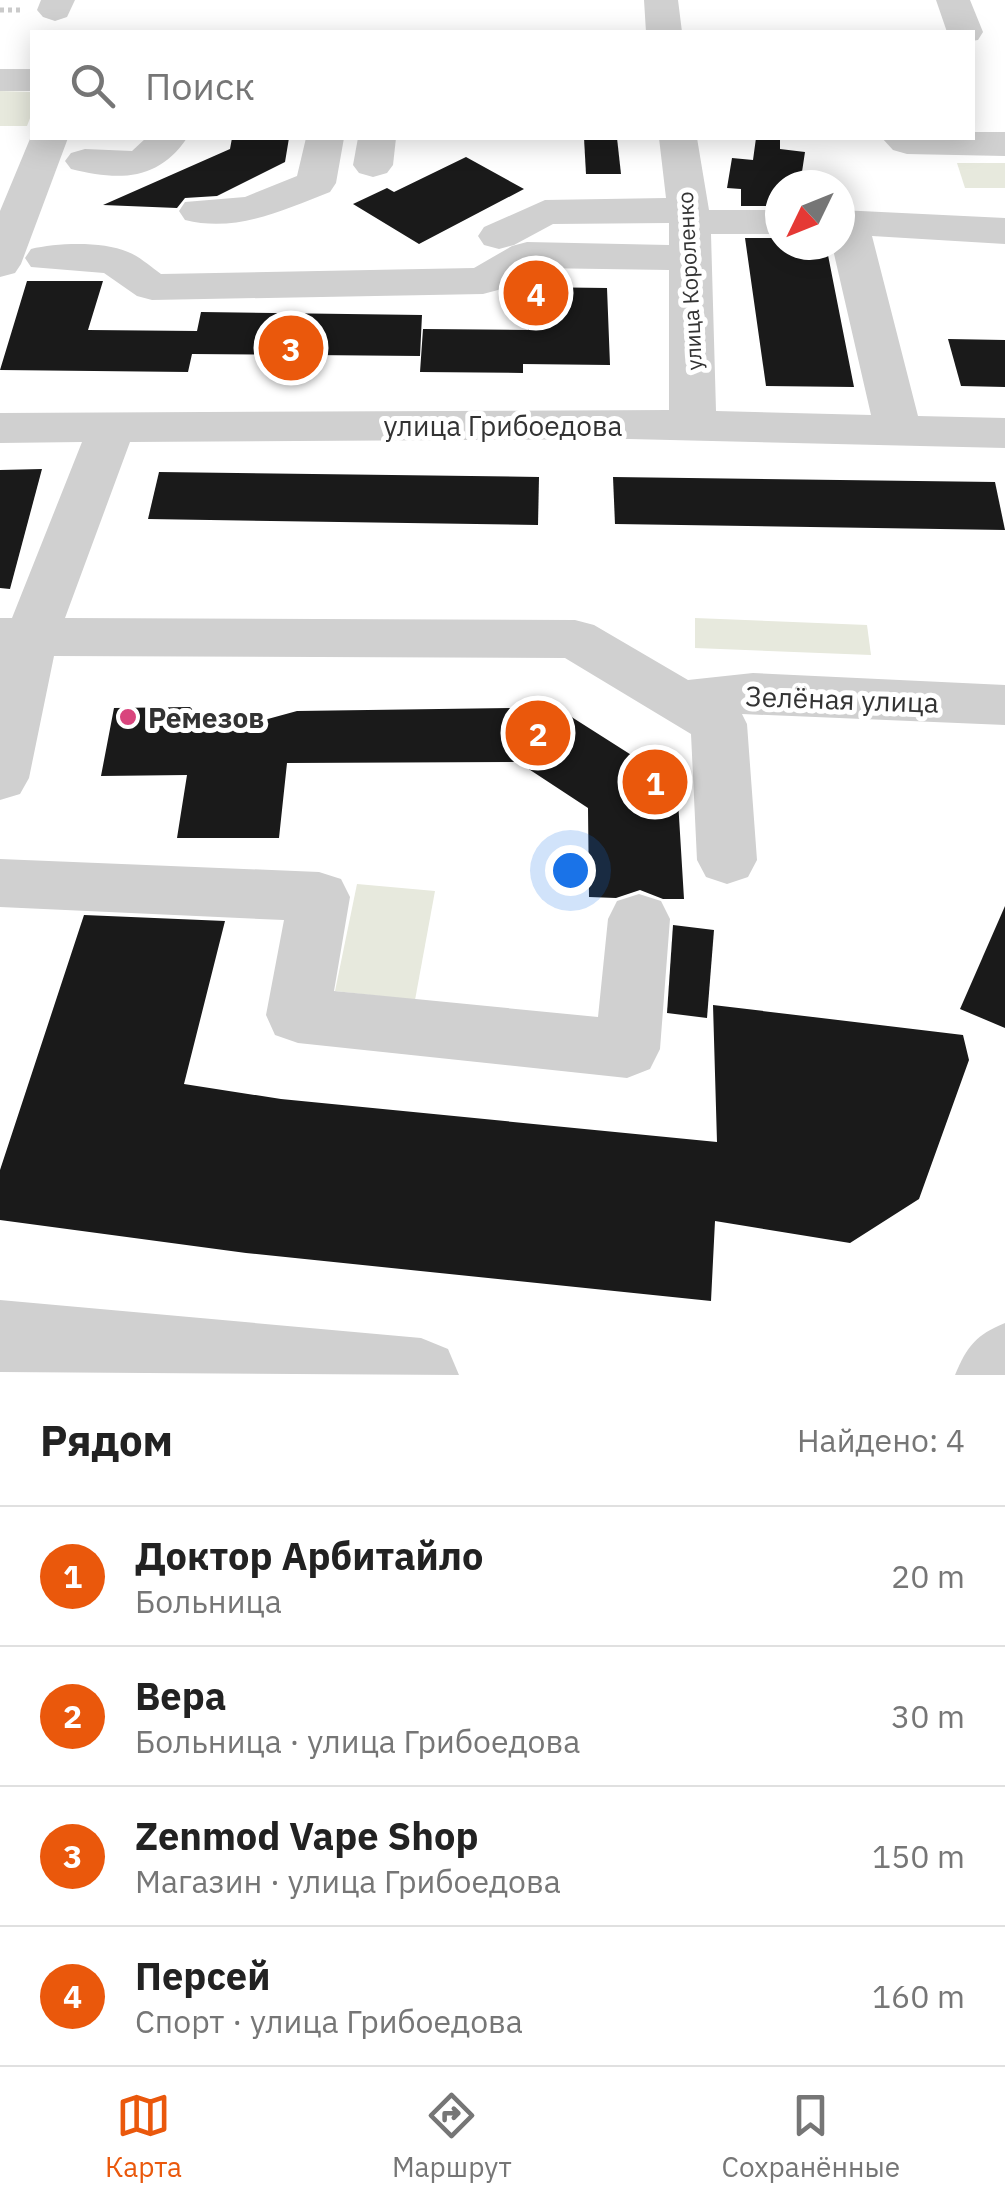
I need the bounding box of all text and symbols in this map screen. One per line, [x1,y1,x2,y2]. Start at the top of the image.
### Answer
search box [30,30,975,140]
icon: search [65,58,120,113]
text: Поиск [145,61,255,110]
north arrow [765,170,855,260]
street label: улица Короленко [670,191,708,371]
pin: 4 [504,256,568,330]
pin: 3 [258,310,324,386]
street label: улица Грибоедова [384,407,622,444]
street label: Зелёная улица [745,677,940,721]
pin: 2 [506,696,570,770]
place label: Ремезов [148,699,264,736]
marker: Ремезов [117,706,139,728]
pin: 1 [622,744,688,820]
your location [545,845,596,896]
text: Рядом [40,1413,173,1468]
text: Найдено: 4 [797,1419,965,1461]
text: Доктор Арбитайло [135,1531,483,1580]
text: 1 [63,1555,82,1597]
text: 20 m [891,1555,965,1597]
text: Больница [135,1580,282,1622]
text: Вера [135,1671,226,1720]
text: 2 [63,1695,82,1737]
text: 30 m [891,1695,965,1737]
text: Больница · улица Грибоедова [135,1720,580,1762]
text: Zenmod Vape Shop [135,1811,478,1860]
text: 3 [63,1835,82,1877]
text: 150 m [872,1835,965,1877]
text: Магазин · улица Грибоедова [135,1860,561,1902]
text: Персей [135,1951,270,2000]
text: 4 [63,1975,82,2017]
text: 160 m [872,1975,965,2017]
text: Спорт · улица Грибоедова [135,2000,523,2042]
tab: Карта [105,2088,182,2185]
tab: Маршрут [392,2088,512,2185]
tab: Сохранённые [722,2088,900,2185]

